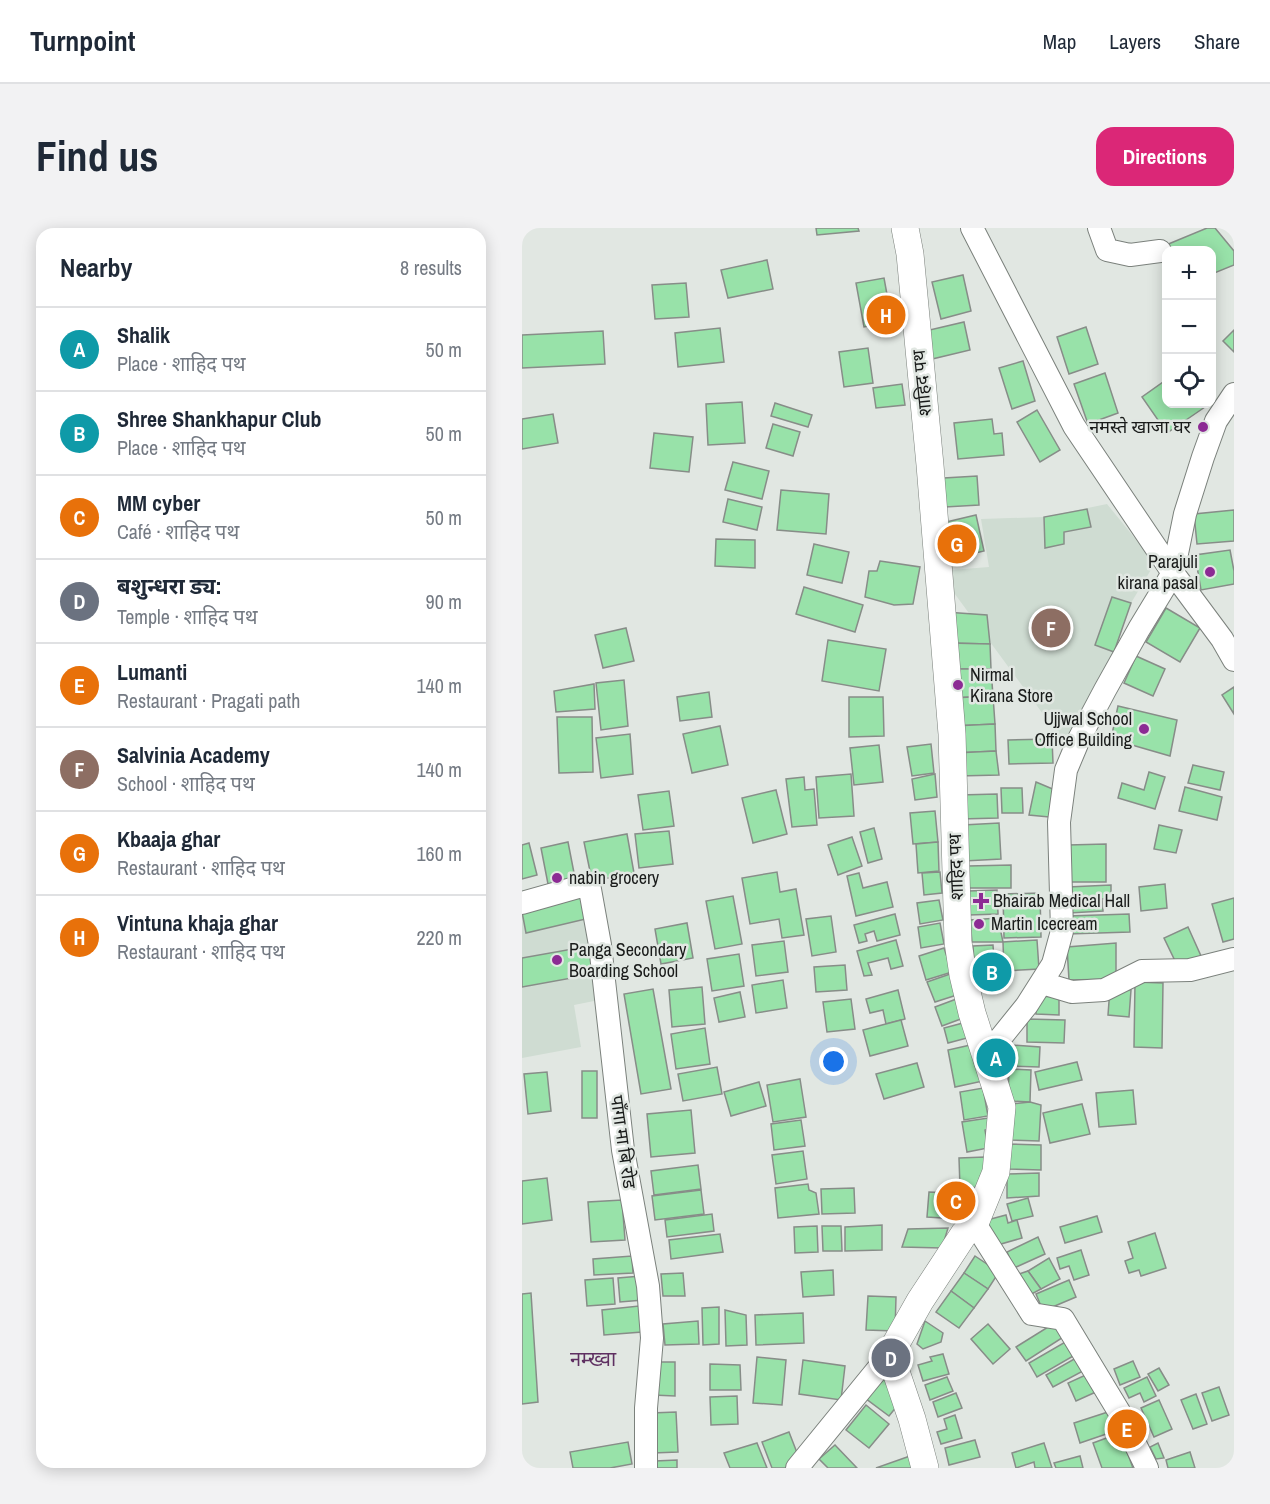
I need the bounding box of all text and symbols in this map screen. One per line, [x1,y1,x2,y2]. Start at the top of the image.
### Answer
text: Turnpoint [30,22,135,60]
text: Map [1043,27,1076,56]
text: Layers [1109,27,1161,56]
text: Share [1194,27,1240,56]
button: Directions [1096,127,1234,186]
text: Find us [36,128,158,184]
map controls [1162,246,1216,408]
button: + [1162,246,1216,300]
text: Nearby [60,250,132,285]
text: 8 results [400,254,462,281]
pin: H [866,292,906,338]
button: − [1162,300,1216,354]
text: Shalik [117,320,170,350]
text: A [74,336,85,363]
text: 50 m [426,336,462,363]
street label: शाहिद पथ [906,348,937,417]
text: Place · शाहिद पथ [117,350,246,377]
button: locate [1162,354,1216,408]
text: Shree Shankhapur Club [117,404,322,434]
place label: नमस्ते खाजा घर [1089,414,1192,439]
text: B [74,420,85,447]
text: 50 m [426,420,462,447]
marker: नमस्ते खाजा घर [1196,420,1210,434]
text: Place · शाहिद पथ [117,434,246,461]
text: MM cyber [117,488,200,518]
text: C [74,504,85,531]
text: 50 m [426,504,462,531]
text: Café · शाहिद पथ [117,518,239,545]
pin: G [938,522,976,566]
place label: Parajuli kirana pasal [1118,549,1198,595]
marker: Parajuli kirana pasal [1203,565,1217,579]
text: बशुन्धरा ड्य: [117,571,222,601]
text: D [74,588,85,615]
text: 90 m [426,588,462,615]
text: Temple · शाहिद पथ [117,603,257,630]
pin: F [1032,606,1070,650]
text: Lumanti [117,657,187,687]
place label: Nirmal Kirana Store [970,662,1053,708]
text: E [74,672,85,699]
text: 140 m [416,672,462,699]
marker: Nirmal Kirana Store [951,678,965,692]
text: Restaurant · Pragati path [117,687,300,714]
place label: Ujjwal School Office Building [1035,706,1133,752]
marker: Ujjwal School Office Building [1137,722,1151,736]
text: Salvinia Academy [117,740,270,770]
text: F [74,756,85,783]
text: 140 m [416,756,462,783]
text: School · शाहिद पथ [117,770,255,797]
text: Kbaaja ghar [117,824,220,854]
street label: शाहिद पथ [942,833,969,901]
text: G [73,840,86,867]
text: 160 m [416,840,462,867]
text: Restaurant · शाहिद पथ [117,854,285,881]
place label: nabin grocery [569,865,660,890]
marker: nabin grocery [550,871,564,885]
place label: Bhairab Medical Hall [993,888,1130,913]
marker: Bhairab Medical Hall [974,894,988,908]
text: Vintuna khaja ghar [117,908,278,938]
place label: Martin Icecream [991,911,1098,936]
marker: Martin Icecream [972,917,986,931]
text: H [74,924,85,951]
text: 220 m [416,924,462,951]
place label: Panga Secondary Boarding School [569,937,687,983]
text: Restaurant · शाहिद पथ [117,938,285,965]
pin: B [972,950,1012,994]
marker: Panga Secondary Boarding School [550,953,564,967]
pin: A [976,1036,1016,1080]
your location [819,1047,848,1076]
street label: पाँगा मा बि रोड [605,1094,642,1191]
pin: C [936,1178,976,1224]
pin: D [872,1336,910,1380]
district label: नम्ख्वा [570,1345,617,1372]
pin: E [1108,1406,1146,1452]

